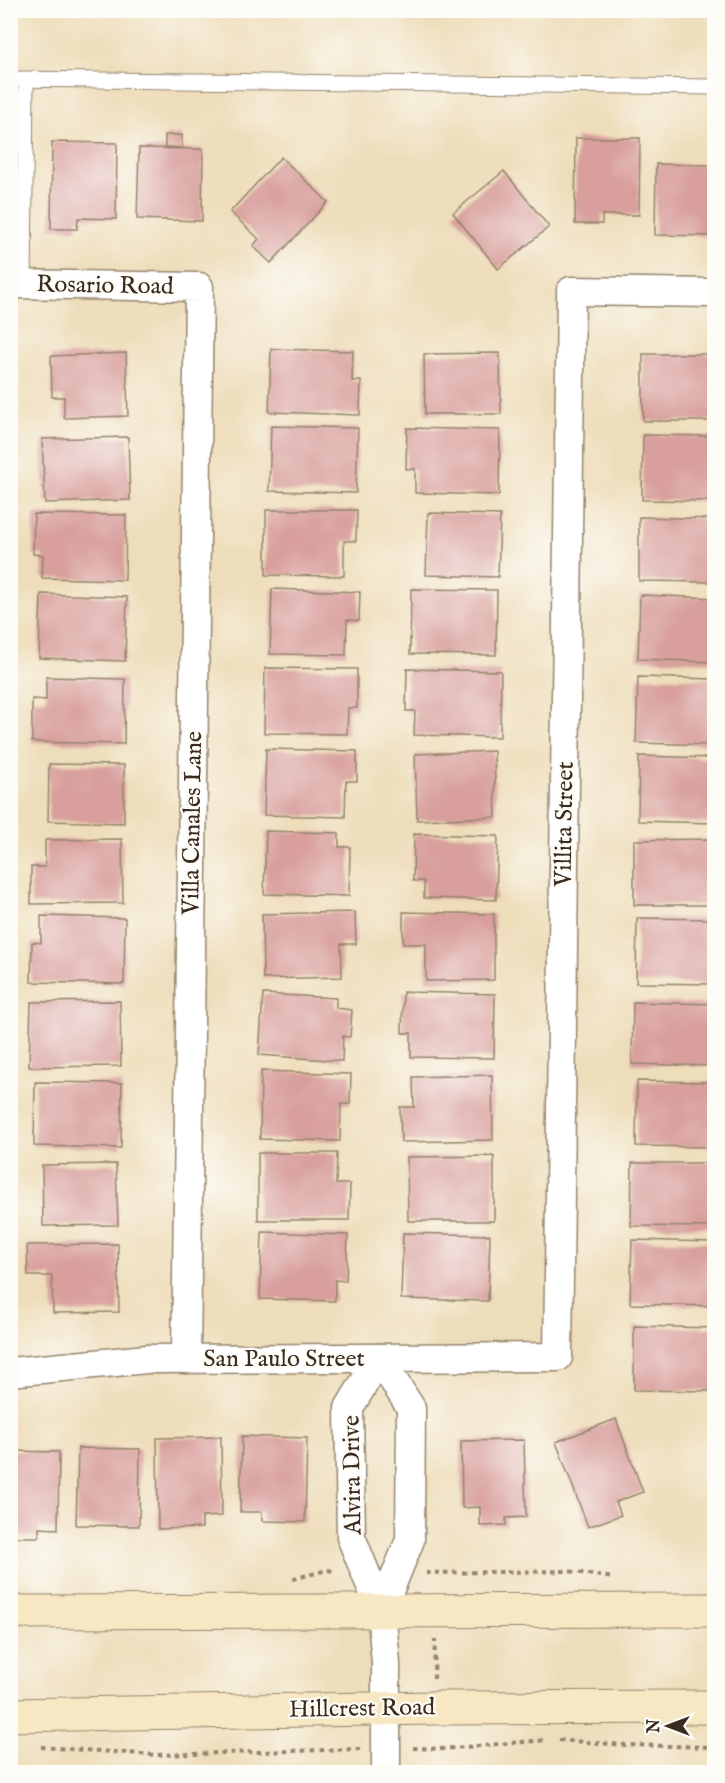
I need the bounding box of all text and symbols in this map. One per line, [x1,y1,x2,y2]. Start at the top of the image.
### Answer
street label: Rosario Road [36,269,174,303]
street label: Villa Canales Lane [176,731,210,916]
street label: Villita Street [548,761,582,888]
street label: San Paulo Street [203,1344,365,1375]
street label: Alvira Drive [336,1415,370,1536]
street label: Hillcrest Road [289,1692,436,1726]
north arrow [638,1696,698,1756]
text: N [645,1719,665,1734]

